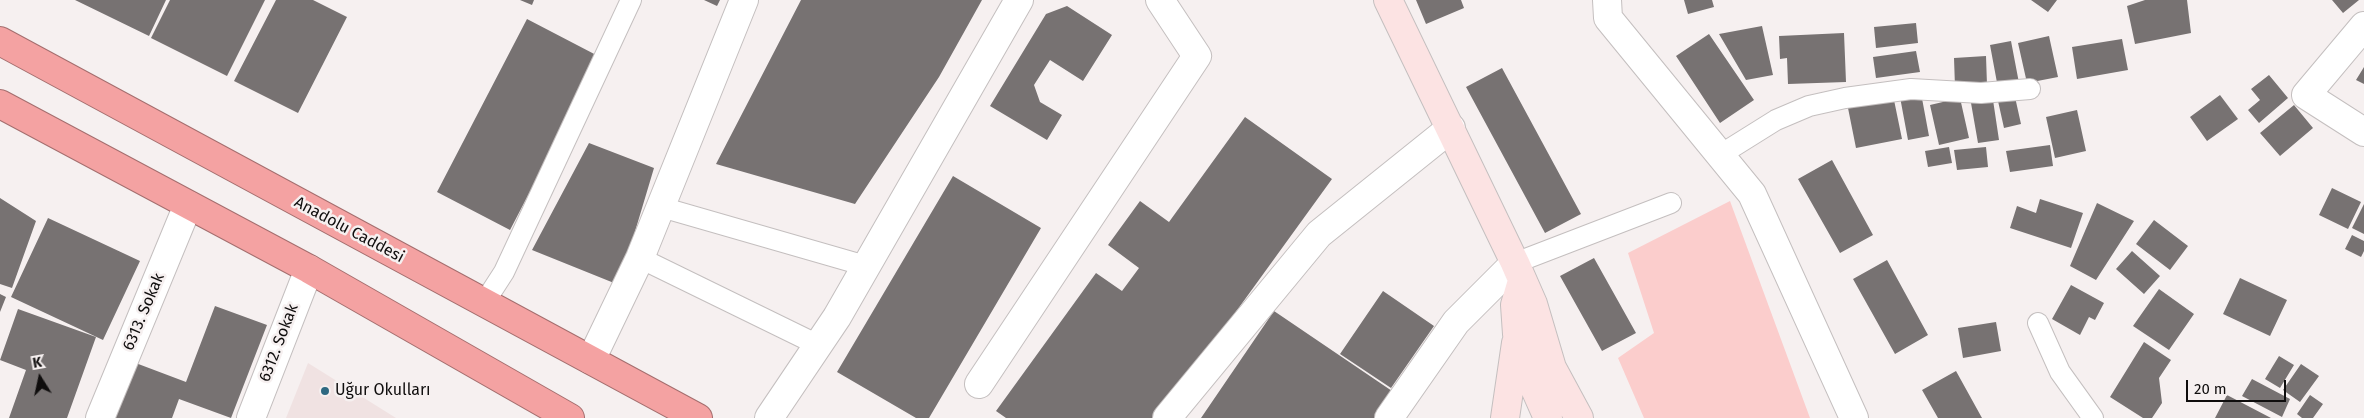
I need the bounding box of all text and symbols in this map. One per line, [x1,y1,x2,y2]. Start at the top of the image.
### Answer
street label: Anadolu Caddesi [291,193,407,267]
street label: 6313. Sokak [119,271,169,353]
street label: 6312. Sokak [255,301,303,385]
north arrow [15,353,65,403]
text: K [31,354,43,372]
scale bar [2189,370,2289,402]
text: 20 m [2194,380,2227,398]
place label: Uğur Okulları [335,381,431,401]
marker: Uğur Okulları [319,385,331,397]

